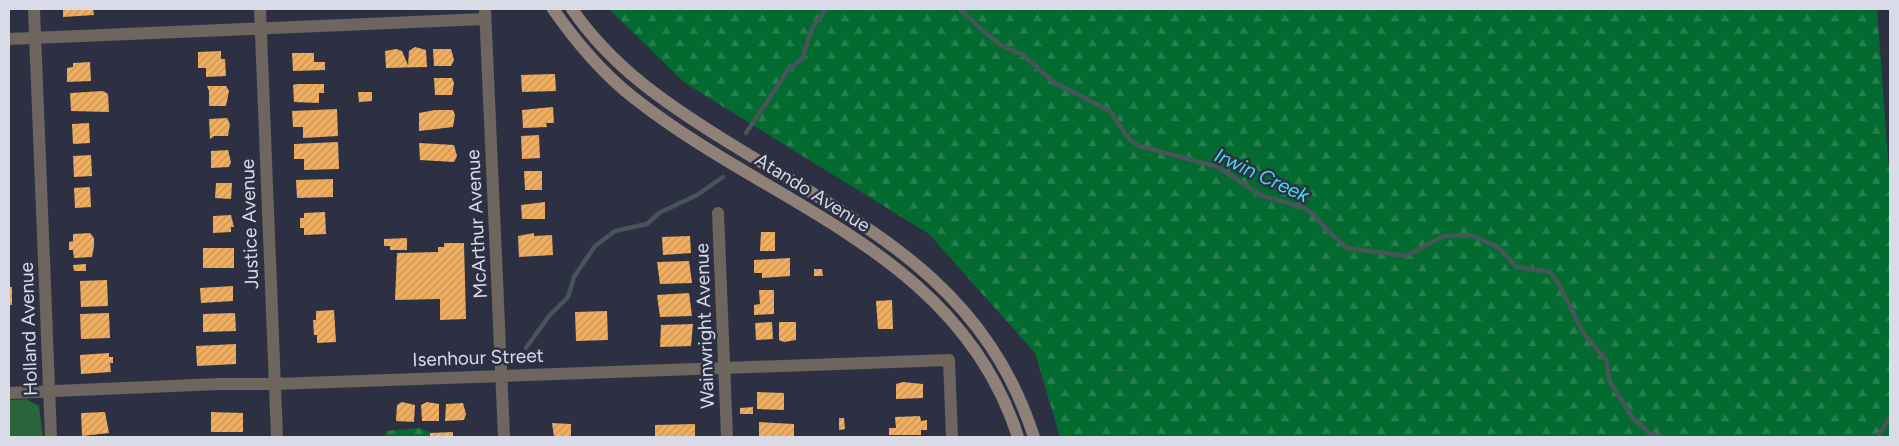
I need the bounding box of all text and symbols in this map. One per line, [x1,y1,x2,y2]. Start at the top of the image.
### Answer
water label: Irwin Creek [1211,143,1314,208]
street label: Atando Avenue [751,148,875,237]
street label: McArthur Avenue [461,149,492,299]
street label: Justice Avenue [236,158,263,290]
street label: Wainwright Avenue [690,243,719,409]
street label: Holland Avenue [15,262,42,396]
street label: Isenhour Street [412,344,544,371]

